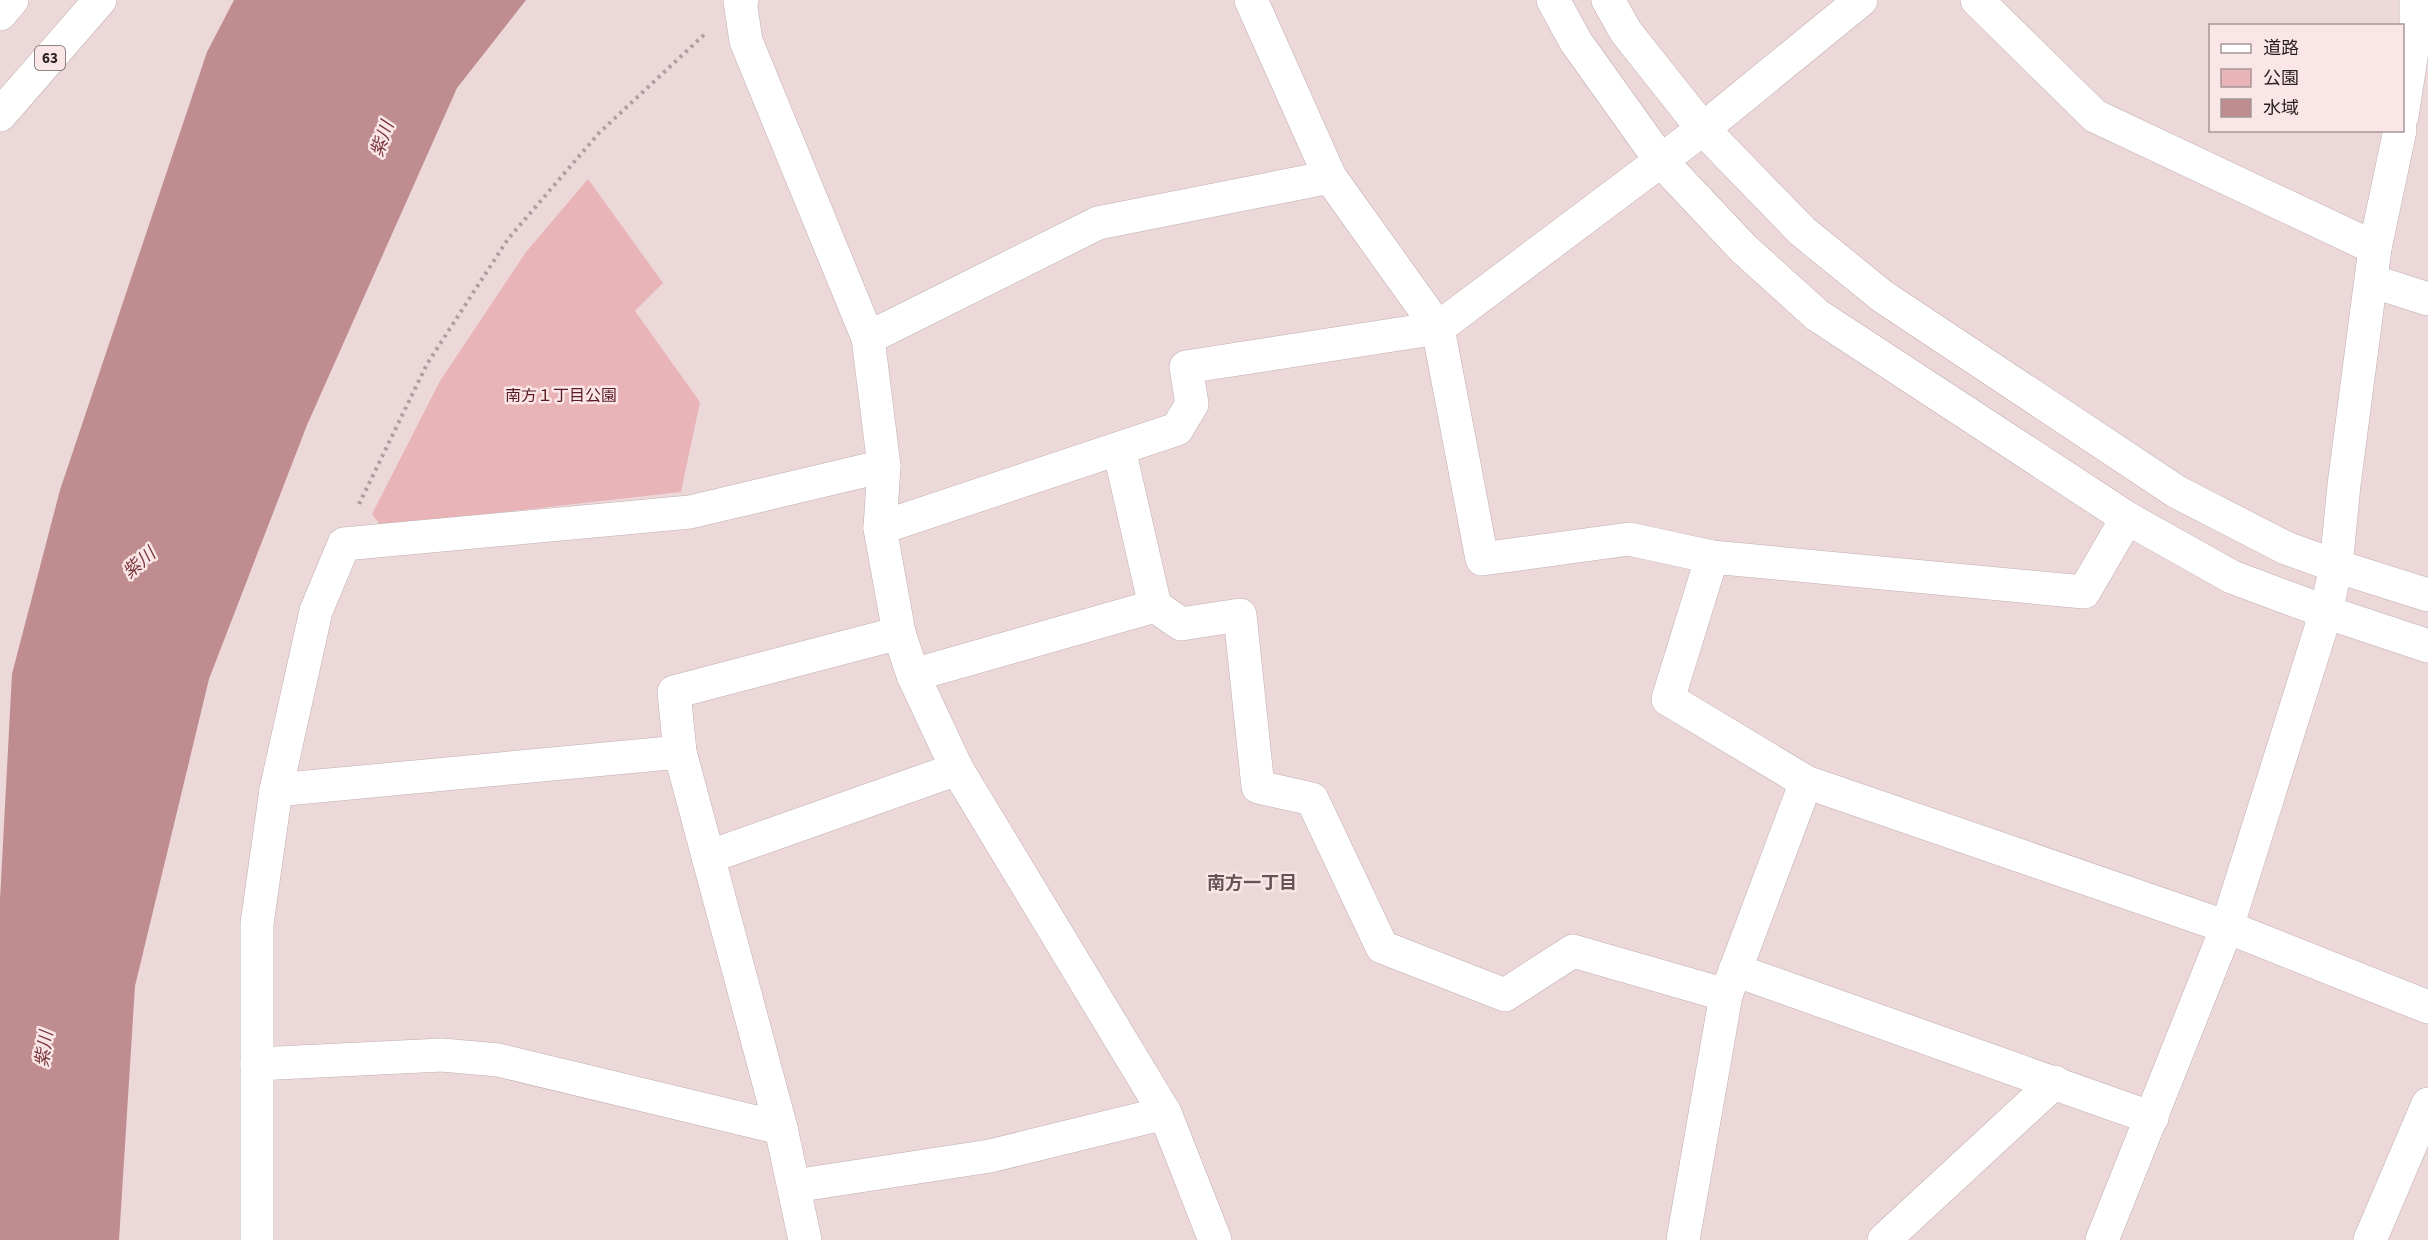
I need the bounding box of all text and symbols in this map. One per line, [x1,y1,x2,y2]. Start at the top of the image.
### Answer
legend [2209,24,2404,132]
text: 道路 [2263,36,2299,61]
road number: 63 [35,46,65,70]
text: 公園 [2263,66,2299,91]
text: 水域 [2263,96,2299,121]
water label: 紫川 [365,116,401,160]
park label: 南方１丁目公園 [505,385,617,407]
water label: 紫川 [118,541,163,585]
district label: 南方一丁目 [1207,871,1297,896]
water label: 紫川 [30,1028,60,1069]

